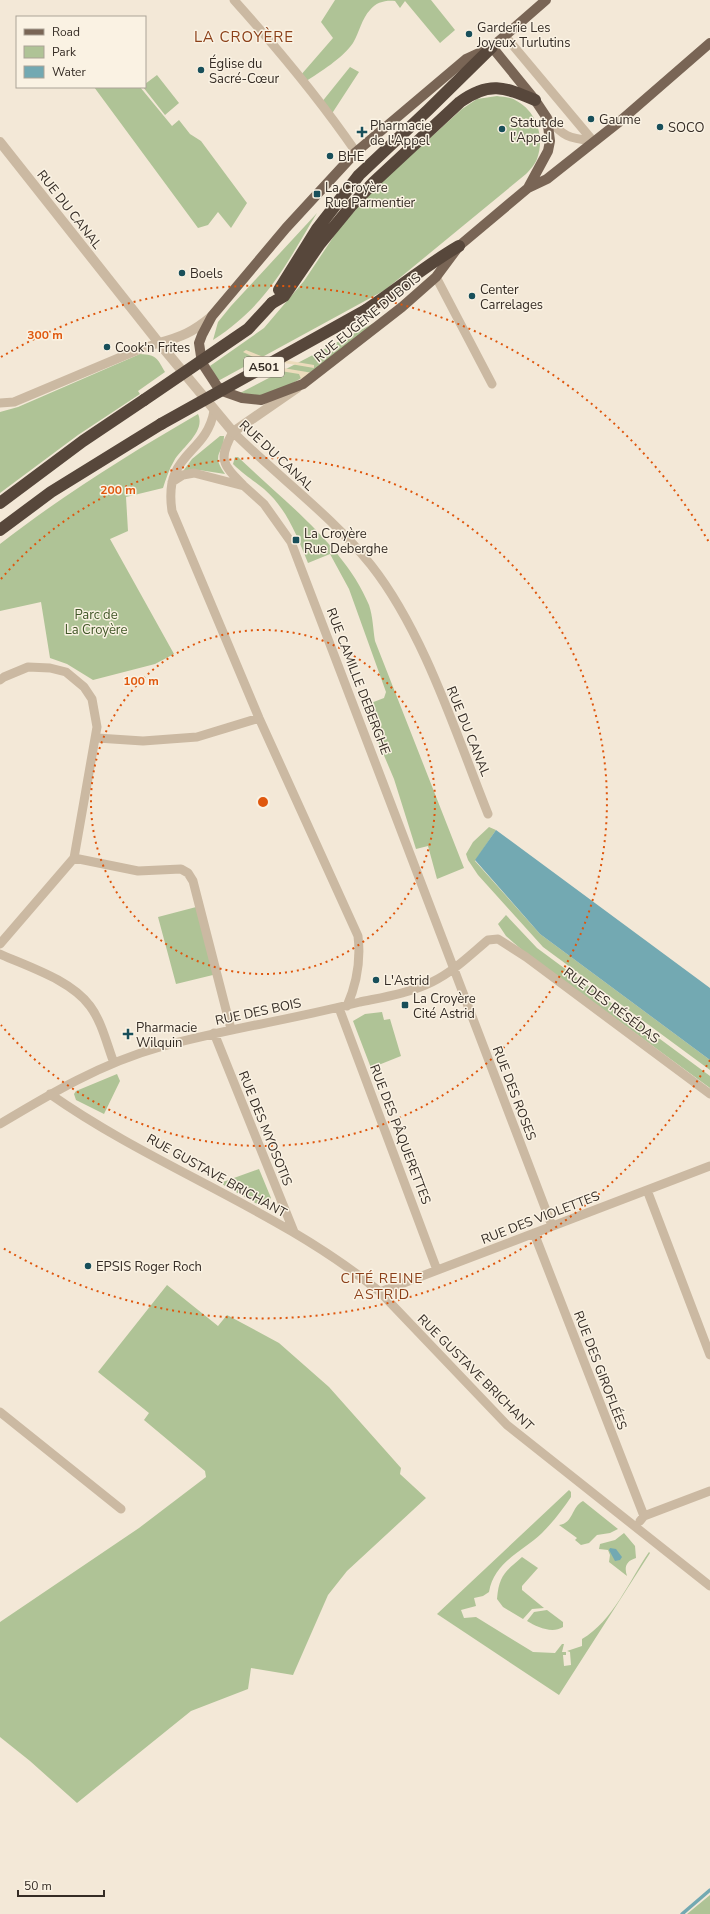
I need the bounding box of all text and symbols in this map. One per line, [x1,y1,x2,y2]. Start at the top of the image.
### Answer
legend [16,16,146,88]
place label: Garderie Les Joyeux Turlutins [476,19,570,52]
text: Road [52,24,80,40]
district label: LA CROYÈRE [194,27,294,47]
marker: Garderie Les Joyeux Turlutins [464,29,474,39]
text: Park [52,44,77,60]
place label: Église du Sacré-Cœur [209,54,279,88]
text: Water [52,64,86,80]
marker: Église du Sacré-Cœur [196,65,206,75]
place label: Gaume [599,111,641,129]
place label: Statut de l'Appel [510,114,564,147]
marker: Gaume [586,114,596,124]
place label: Pharmacie de l'Appel [370,117,431,150]
place label: SOCO [668,119,704,137]
marker: SOCO [655,122,665,132]
marker: Statut de l'Appel [497,124,507,134]
marker: Pharmacie de l'Appel [357,127,367,137]
place label: BHE [338,148,364,166]
marker: BHE [325,151,335,161]
street label: RUE DU CANAL [33,166,106,253]
place label: La Croyère Rue Parmentier [325,179,416,212]
marker: La Croyère Rue Parmentier [312,189,322,199]
place label: Boels [190,265,223,283]
marker: Boels [177,268,187,278]
street label: RUE EUGÈNE DUBOIS [310,268,425,367]
place label: Center Carrelages [480,281,543,314]
marker: Center Carrelages [467,291,477,301]
text: 300 m [27,327,63,343]
place label: Cook'n Frites [115,339,190,357]
marker: Cook'n Frites [102,342,112,352]
road number: A501 [244,357,284,377]
street label: RUE DU CANAL [235,417,317,495]
text: 200 m [100,482,136,498]
place label: La Croyère Rue Deberghe [304,525,388,558]
marker: La Croyère Rue Deberghe [291,535,301,545]
street label: RUE CAMILLE DEBERGHE [322,605,394,757]
park label: Parc de La Croyère [65,606,127,639]
text: 100 m [123,673,159,689]
street label: RUE DU CANAL [442,684,494,779]
centre of rings [256,795,270,809]
street label: RUE DES RÉSÉDAS [560,963,664,1048]
place label: L'Astrid [384,972,429,990]
marker: L'Astrid [371,975,381,985]
place label: La Croyère Cité Astrid [413,990,476,1023]
street label: RUE DES BOIS [213,994,303,1030]
marker: La Croyère Cité Astrid [400,1000,410,1010]
place label: Pharmacie Wilquin [136,1019,197,1052]
marker: Pharmacie Wilquin [123,1029,133,1039]
street label: RUE DES ROSES [488,1044,540,1143]
street label: RUE DES PÂQUERETTES [365,1061,436,1207]
street label: RUE DES MYOSOTIS [234,1068,296,1188]
street label: RUE GUSTAVE BRICHANT [143,1130,290,1222]
street label: RUE DES VIOLETTES [479,1187,602,1249]
place label: EPSIS Roger Roch [96,1258,202,1276]
marker: EPSIS Roger Roch [83,1261,93,1271]
district label: CITÉ REINE ASTRID [341,1269,423,1304]
street label: RUE DES GIROFLÉES [569,1308,632,1432]
street label: RUE GUSTAVE BRICHANT [413,1311,538,1435]
scale bar [18,1872,104,1898]
text: 50 m [24,1878,52,1894]

